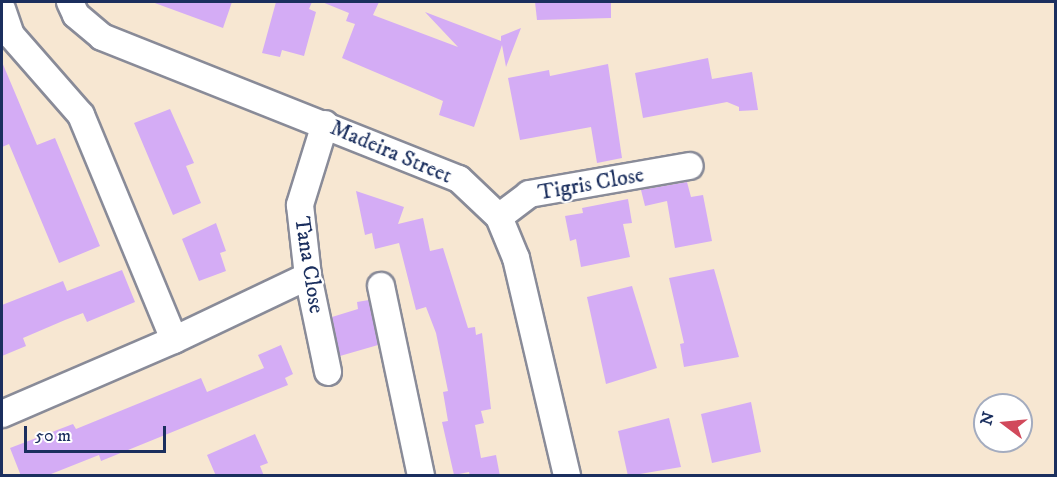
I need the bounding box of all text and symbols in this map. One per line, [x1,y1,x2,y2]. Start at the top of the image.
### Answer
street label: Madeira Street [326,115,456,189]
street label: Tigris Close [536,162,646,206]
street label: Tana Close [288,215,330,315]
north arrow [973,393,1033,453]
text: N [976,410,999,428]
scale bar [27,414,170,452]
text: 50 m [35,425,71,447]

